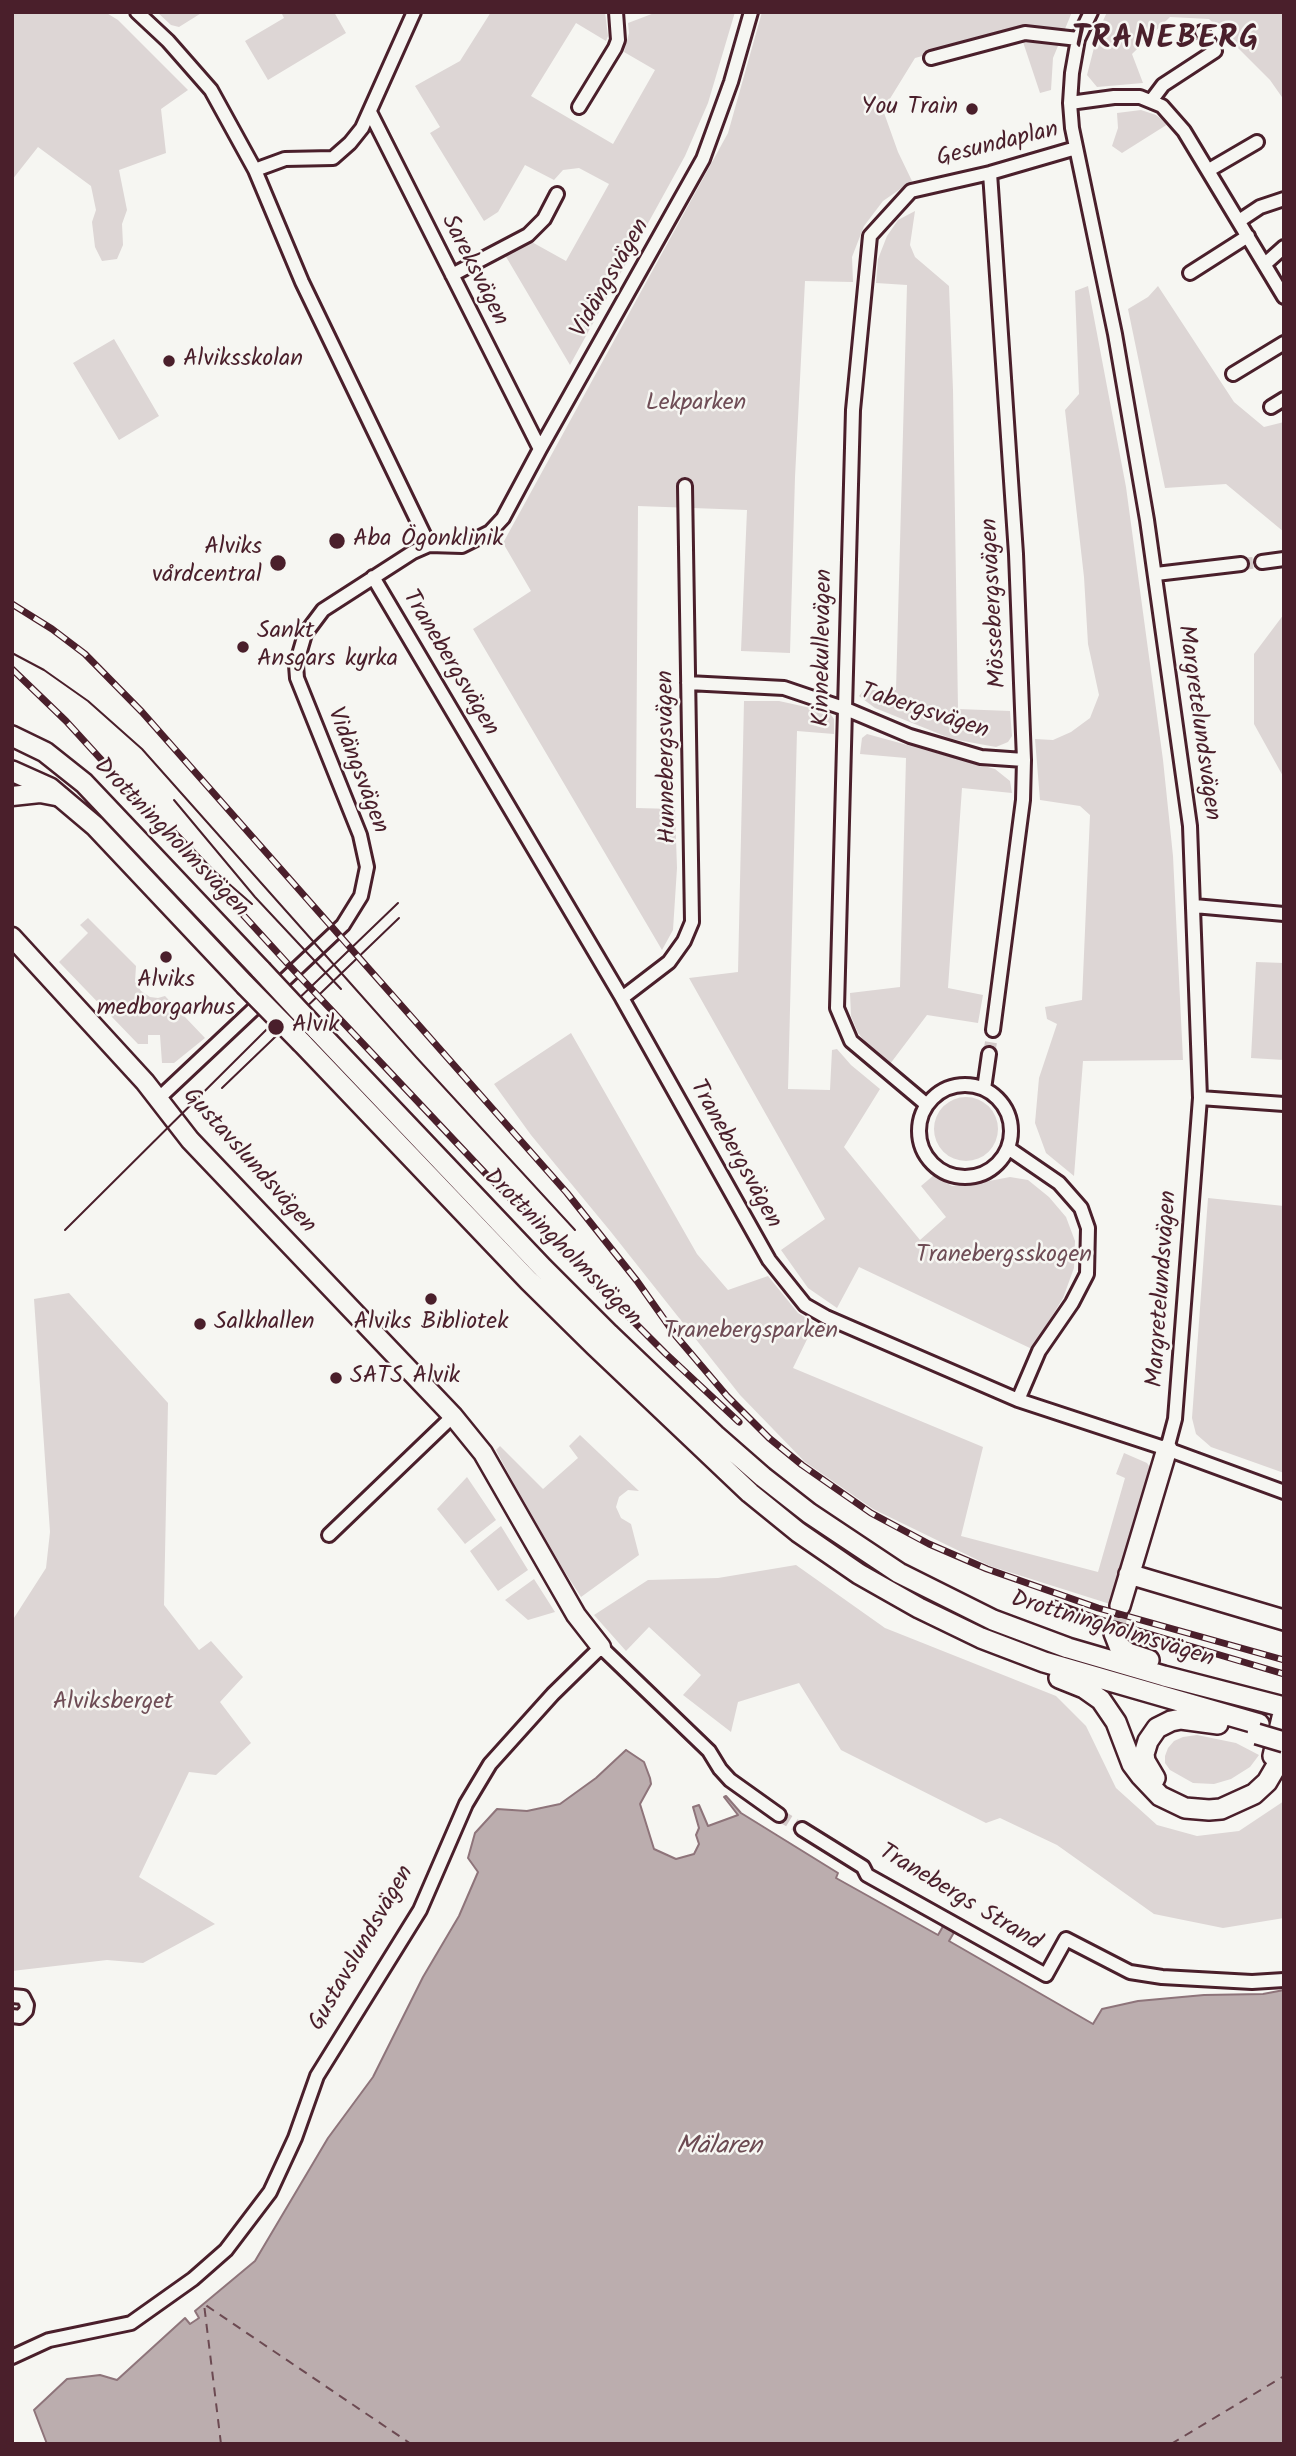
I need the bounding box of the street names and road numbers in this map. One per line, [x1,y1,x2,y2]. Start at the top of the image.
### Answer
street label: Gesundaplan [934,117,1062,175]
street label: Sareksvägen [433,211,513,331]
street label: Vidängsvägen [566,214,658,344]
street label: Mössebergsvägen [977,517,1015,689]
street label: Kinnekullevägen [809,569,841,727]
street label: Tranebergsvägen [394,586,504,742]
street label: Margretelundsvägen [1169,623,1225,823]
street label: Hunnebergsvägen [653,670,685,844]
street label: Tabergsvägen [856,679,992,747]
street label: Vidängsvägen [319,704,393,838]
street label: Drottningholmsvägen [86,753,254,925]
street label: Tranebergsvägen [681,1076,787,1234]
street label: Gustavslundsvägen [175,1083,321,1241]
street label: Drottningholmsvägen [476,1164,646,1334]
street label: Margretelundsvägen [1143,1190,1185,1388]
street label: Drottningholmsvägen [1007,1586,1217,1676]
street label: Tranebergs Strand [873,1839,1045,1959]
street label: Gustavslundsvägen [304,1861,422,2037]

